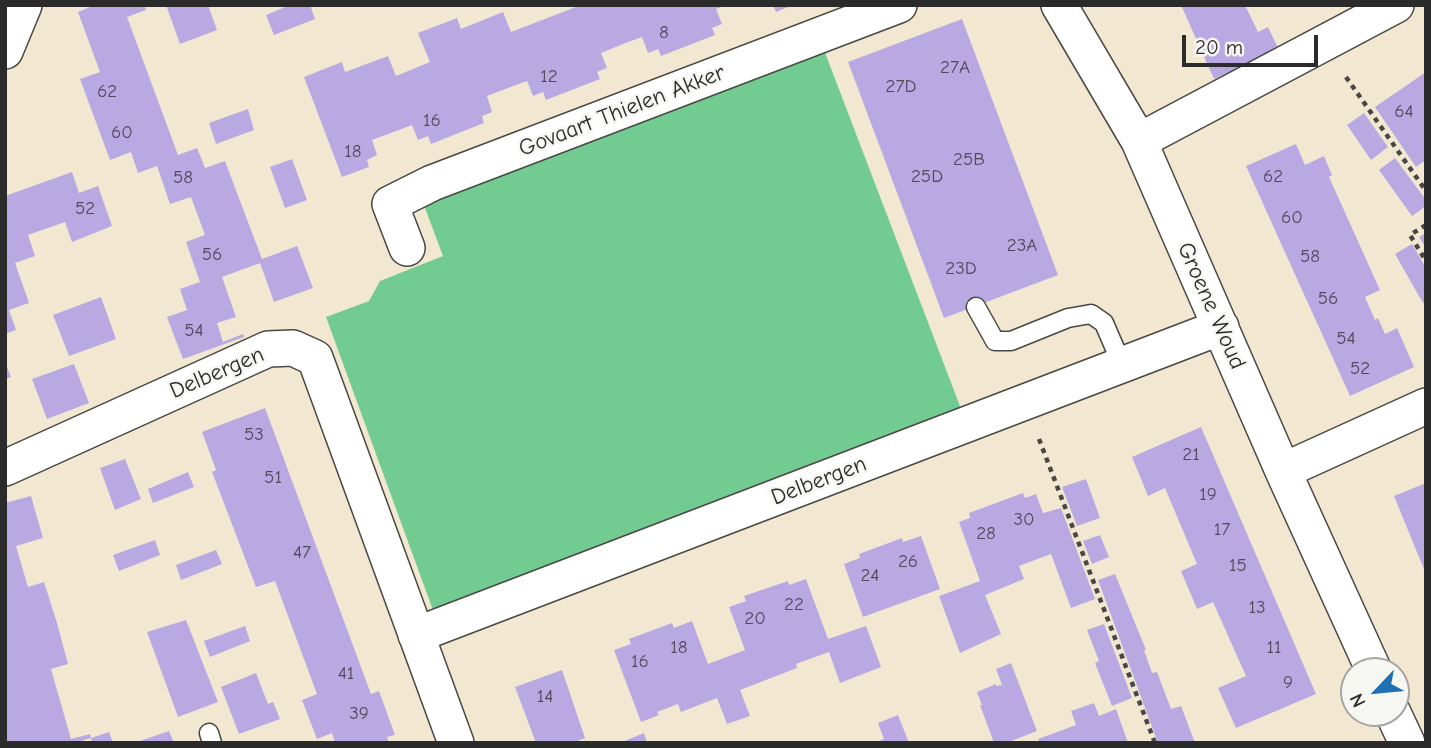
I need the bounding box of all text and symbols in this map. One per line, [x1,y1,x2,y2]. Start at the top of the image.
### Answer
scale bar [1186,21,1322,65]
house number: 8 [659,22,669,44]
text: 20 m [1195,35,1243,59]
house number: 27A [940,57,970,79]
street label: Govaart Thielen Akker [515,59,729,163]
house number: 12 [540,66,558,88]
house number: 27D [886,76,916,98]
house number: 62 [97,81,117,103]
house number: 64 [1394,101,1414,123]
house number: 16 [423,110,441,132]
house number: 60 [111,122,133,144]
house number: 18 [344,141,362,163]
house number: 25B [953,149,985,171]
house number: 25D [911,166,943,188]
house number: 62 [1263,166,1283,188]
house number: 58 [173,167,193,189]
house number: 52 [75,198,95,220]
house number: 60 [1281,207,1303,229]
house number: 23A [1007,235,1037,257]
street label: Groene Woud [1171,238,1251,374]
house number: 56 [202,244,222,266]
house number: 58 [1300,246,1320,268]
house number: 23D [945,258,977,280]
house number: 56 [1318,288,1338,310]
house number: 54 [184,320,204,342]
house number: 54 [1336,328,1356,350]
street label: Delbergen [166,341,268,405]
house number: 52 [1350,358,1370,380]
house number: 53 [244,424,264,446]
house number: 21 [1182,444,1200,466]
street label: Delbergen [768,450,870,512]
house number: 51 [264,467,282,489]
house number: 19 [1199,484,1217,506]
house number: 30 [1013,509,1035,531]
house number: 17 [1214,519,1230,541]
house number: 28 [976,523,996,545]
house number: 47 [293,542,311,564]
house number: 26 [898,551,918,573]
house number: 15 [1229,555,1247,577]
house number: 24 [860,565,880,587]
house number: 22 [784,594,804,616]
house number: 13 [1248,597,1266,619]
house number: 20 [744,608,766,630]
house number: 18 [670,637,688,659]
house number: 11 [1266,637,1282,659]
house number: 16 [631,651,649,673]
north arrow [1340,657,1410,727]
house number: 41 [338,663,354,685]
house number: 9 [1283,672,1293,694]
house number: 14 [537,686,553,708]
text: N [1345,690,1371,711]
house number: 39 [349,703,369,725]

